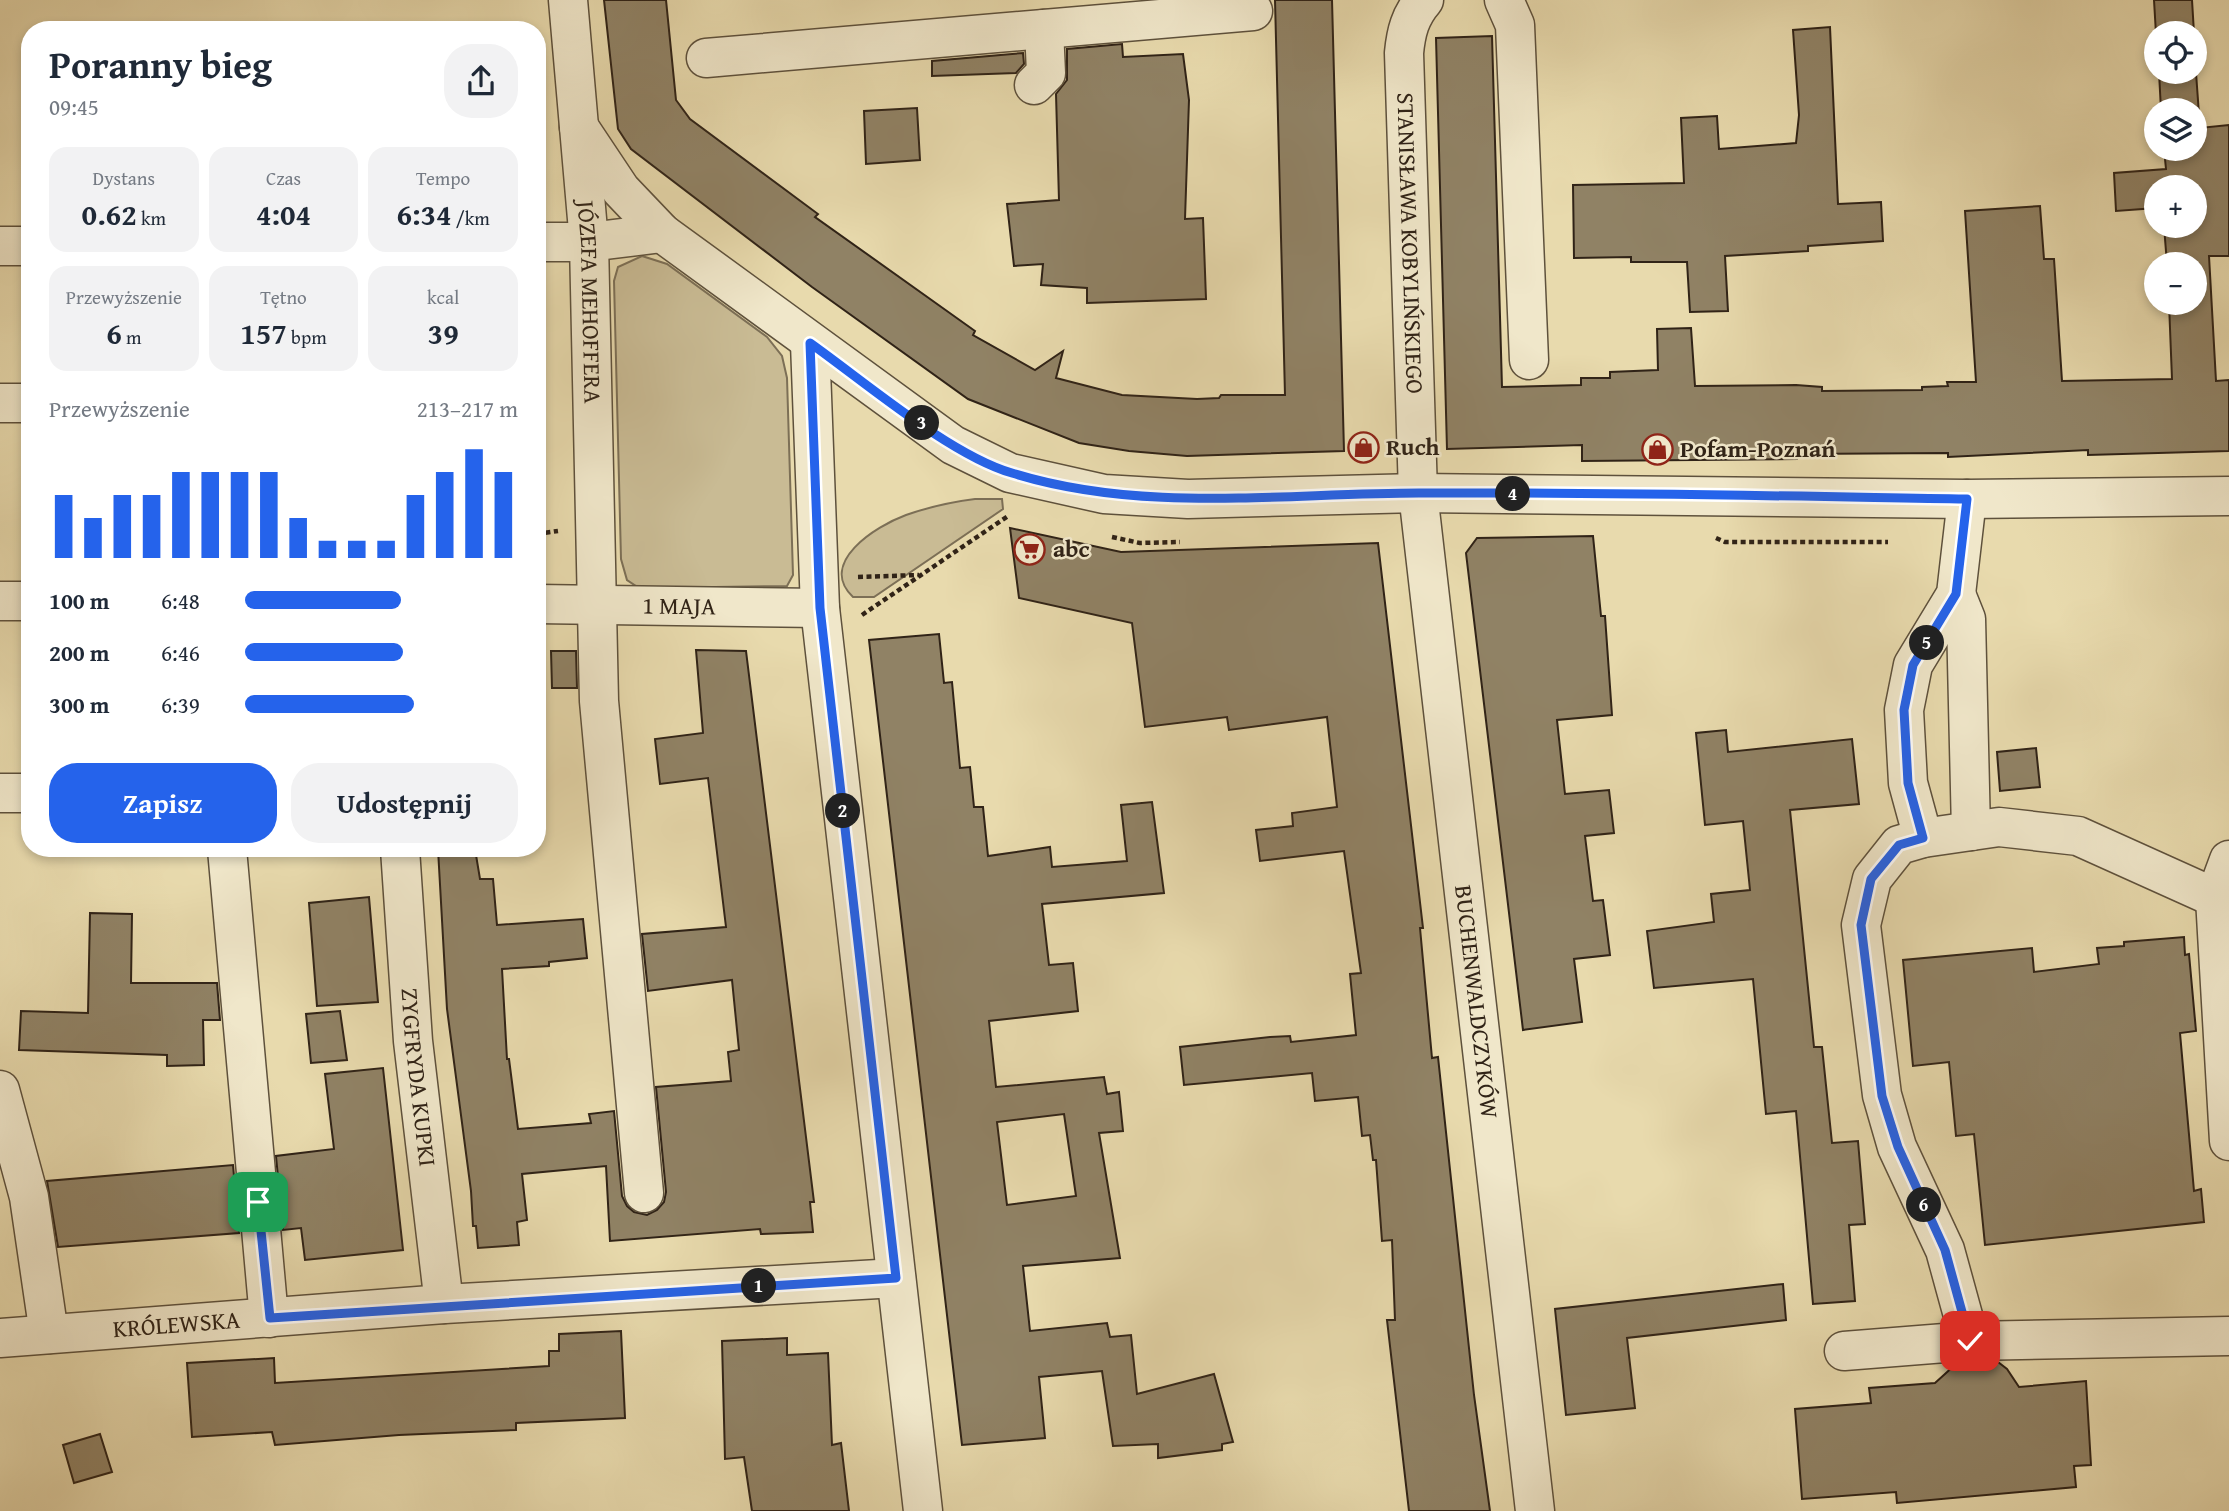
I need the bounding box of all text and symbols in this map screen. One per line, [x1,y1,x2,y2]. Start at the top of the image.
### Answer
map controls [2144,21,2207,315]
button: locate [2144,21,2207,84]
text: Poranny bieg [49,36,272,92]
button: share [444,44,518,118]
text: 09:45 [49,90,99,123]
street label: STANISŁAWA KOBYLIŃSKIEGO [1388,92,1433,394]
button: layers [2144,98,2207,161]
text: Dystans [93,164,155,192]
text: Czas [266,164,301,192]
text: Tempo [416,164,470,192]
button: + [2144,175,2207,238]
text: 0.62 [82,192,137,236]
text: 4:04 [256,192,311,236]
text: 6:34 [396,192,452,236]
street label: JÓZEFA MEHOFFERA [568,196,611,404]
text: km [137,204,166,232]
text: /km [452,204,490,232]
button: − [2144,252,2207,315]
text: Przewyższenie [66,283,182,311]
text: Tętno [260,283,307,311]
text: kcal [427,283,459,311]
text: 6 [106,311,122,355]
text: 157 [240,311,287,355]
text: 39 [428,311,459,355]
text: m [122,323,141,351]
text: bpm [287,323,327,351]
text: Przewyższenie [49,392,190,425]
text: 213–217 m [417,392,518,425]
pin: 3 [904,406,940,440]
text: 3 [917,408,926,436]
place label: Ruch [1386,429,1440,464]
shop icon: Ruch [1346,430,1380,464]
place label: Pofam-Poznań [1680,431,1835,466]
shop icon: Pofam-Poznań [1640,432,1674,466]
pin: 4 [1496,476,1530,512]
text: 4 [1508,479,1517,507]
place label: abc [1053,531,1090,566]
supermarket icon: abc [1013,532,1047,566]
text: 100 m [49,584,110,617]
text: 6:48 [161,584,200,617]
street label: 1 MAJA [642,587,716,624]
pin: 5 [1910,626,1944,660]
text: 5 [1922,628,1931,656]
text: 200 m [49,636,110,669]
text: 6:46 [161,636,200,669]
text: 300 m [49,688,110,721]
text: 6:39 [161,688,200,721]
button: Zapisz [49,763,277,843]
button: Udostępnij [291,763,518,843]
pin: 2 [826,794,860,828]
text: 2 [838,796,847,824]
street label: BUCHENWALDCZYKÓW [1446,883,1508,1121]
street label: ZYGFRYDA KUPKI [392,987,446,1168]
pin [228,1172,288,1232]
icon: arrive [239,1183,277,1221]
pin: 6 [1906,1188,1941,1222]
text: 6 [1919,1190,1928,1218]
pin: 1 [742,1268,776,1304]
text: 1 [754,1271,763,1299]
street label: KRÓLEWSKA [112,1302,242,1346]
pin [1940,1311,2000,1371]
icon: check [1951,1322,1989,1360]

